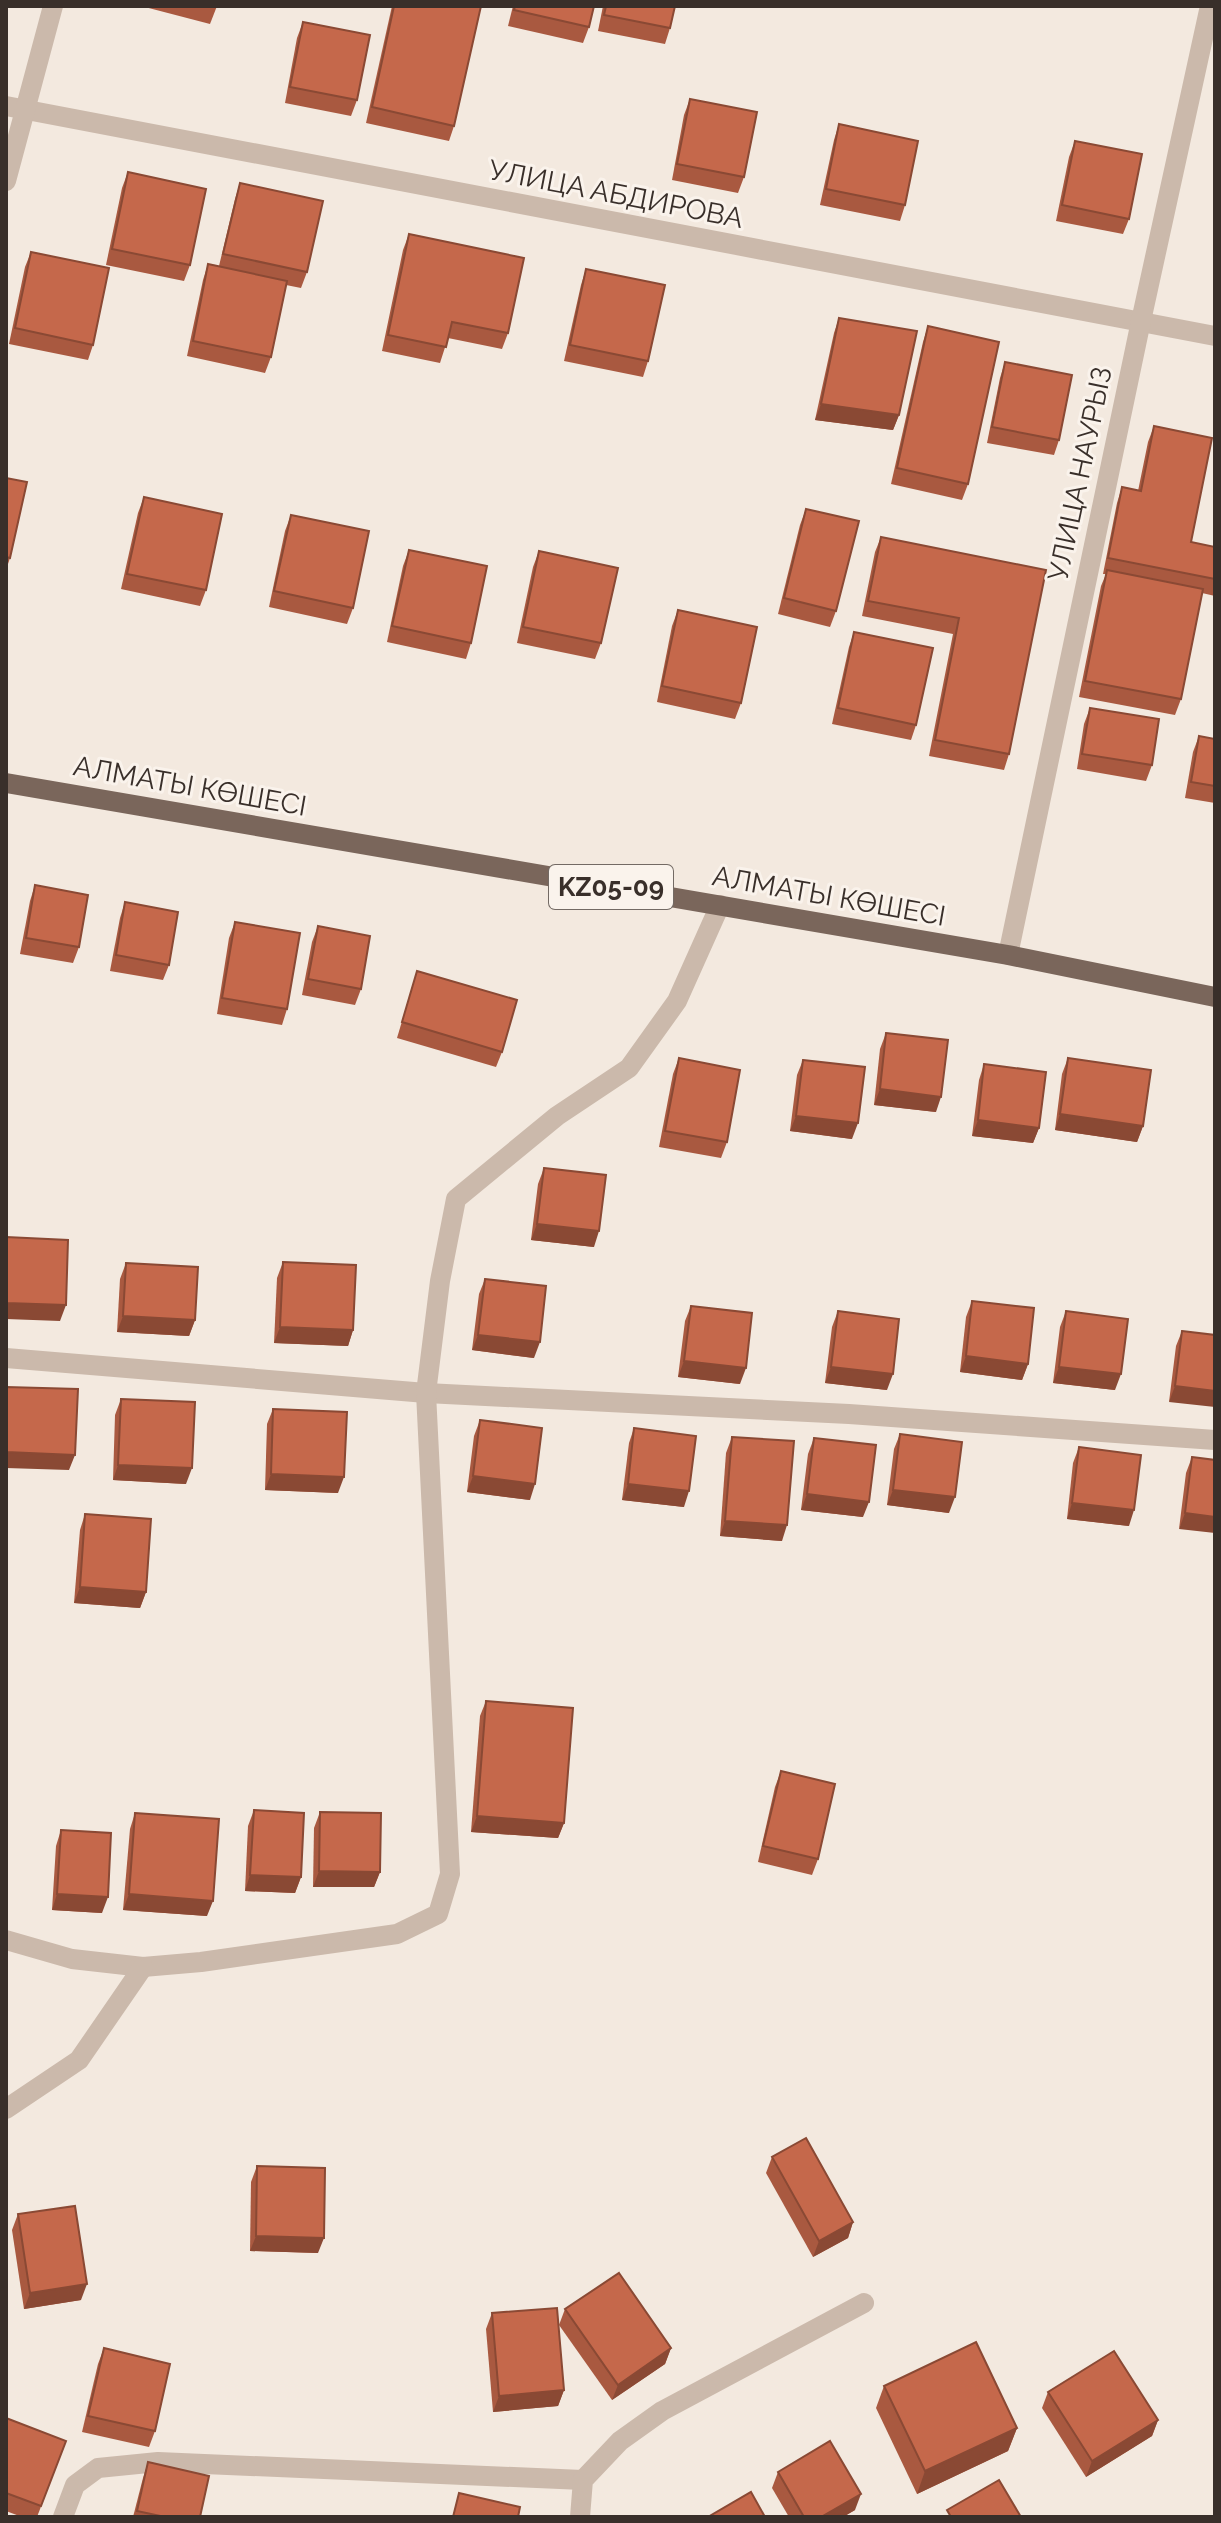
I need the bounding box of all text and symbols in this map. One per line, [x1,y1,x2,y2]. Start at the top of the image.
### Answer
street label: УЛИЦА АБДИРОВА [486,153,746,235]
street label: УЛИЦА НАУРЫЗ [1041,364,1119,584]
street label: АЛМАТЫ КӨШЕСІ [71,749,309,823]
street label: АЛМАТЫ КӨШЕСІ [710,859,948,933]
road number: KZ05-09 [549,865,673,909]

